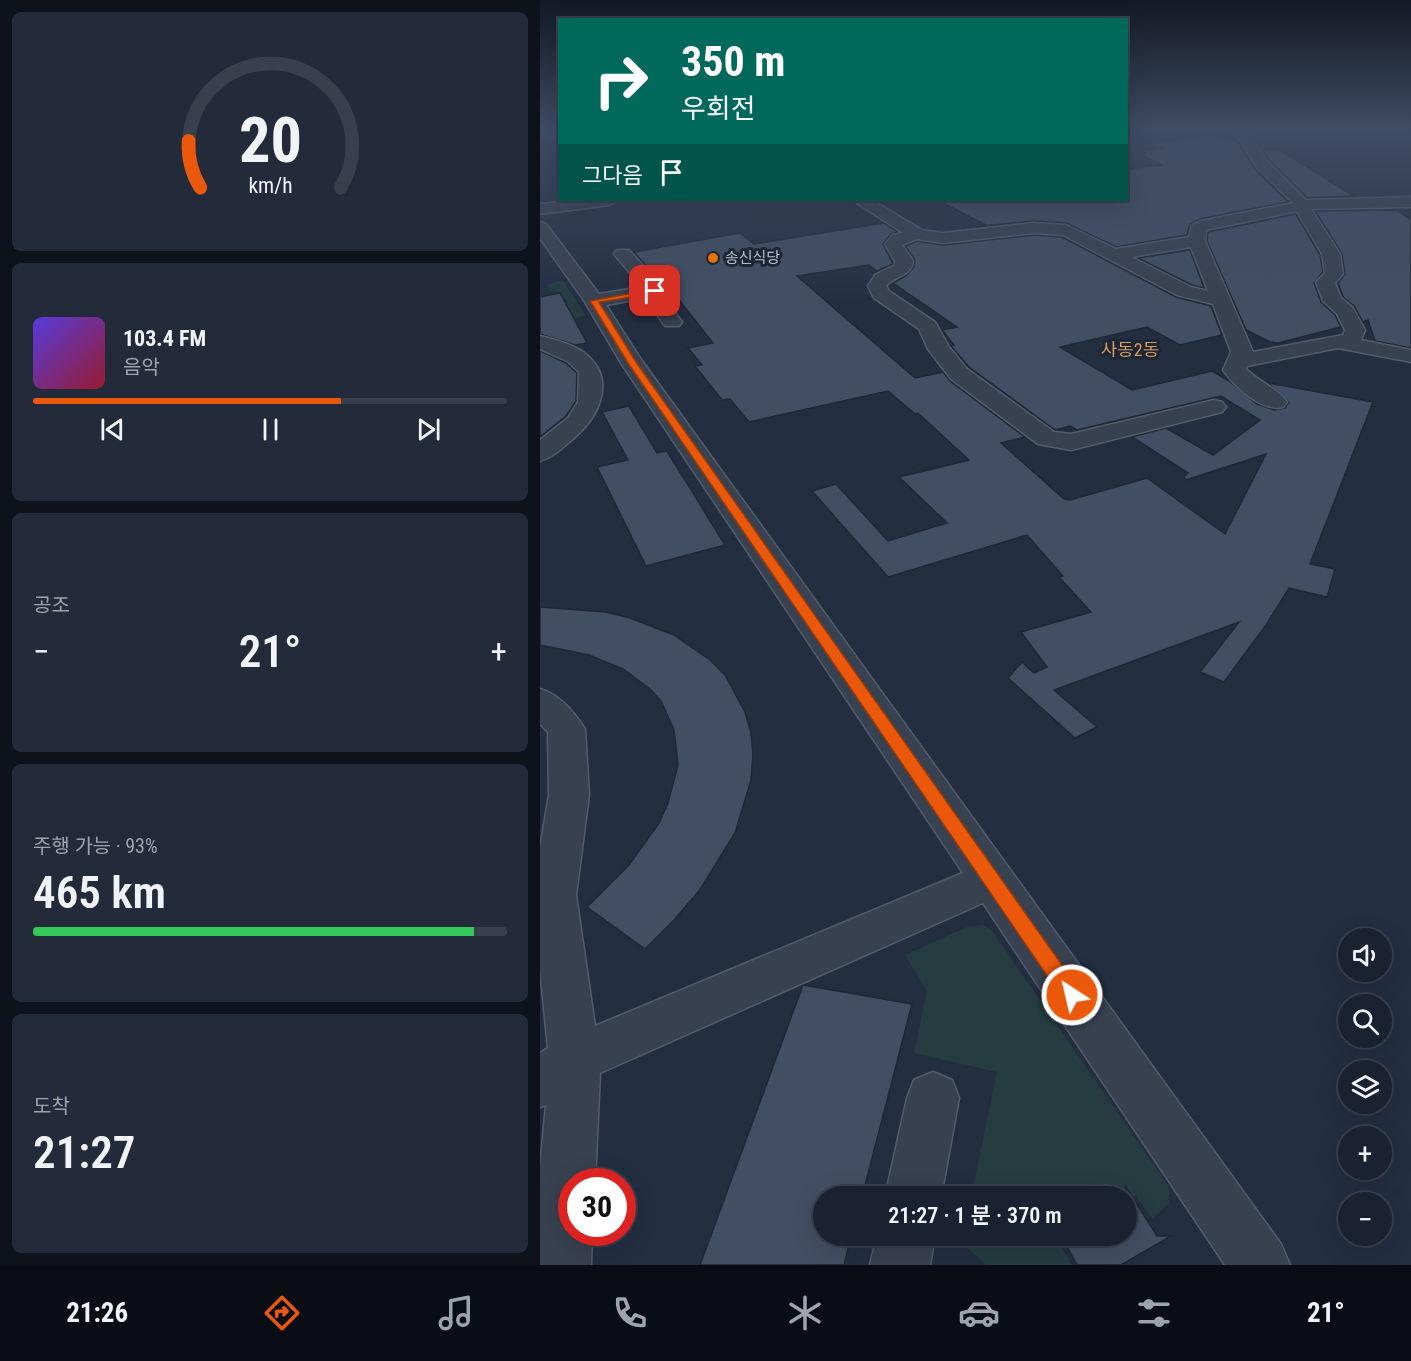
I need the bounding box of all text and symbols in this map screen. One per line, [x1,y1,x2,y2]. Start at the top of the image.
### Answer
text: 350 m [681,37,786,86]
icon: right [582,42,660,120]
text: 우회전 [681,93,756,125]
text: 20 [238,104,302,177]
icon: arrive [655,156,688,189]
text: 그다음 [582,163,643,188]
text: km/h [248,174,292,199]
place label: 송신식당 [725,249,780,267]
marker: 송신식당 [706,251,720,265]
pin [629,265,680,316]
icon: arrive [638,274,671,307]
text: 103.4 FM [123,326,206,351]
district label: 사동2동 [1101,339,1159,360]
text: 음악 [123,355,160,379]
icon: previous [96,413,129,446]
icon: pause [254,413,287,446]
icon: next [412,413,445,446]
text: 공조 [33,593,70,617]
text: 21° [239,625,301,678]
text: − [33,632,50,671]
text: + [491,632,507,671]
text: 주행 가능 · 93% [33,834,158,858]
text: 465 km [33,866,166,919]
map controls [1338,928,1392,1246]
button: sound [1338,928,1392,982]
position arrow [1040,963,1104,1027]
button: search [1338,994,1392,1048]
button: layers [1338,1060,1392,1114]
text: 도착 [33,1094,70,1118]
text: 21:27 [33,1126,135,1179]
button: + [1338,1126,1392,1180]
speed limit sign: 30 [558,1168,636,1246]
button: − [1338,1192,1392,1246]
text: 21:27 · 1 분 · 370 m [888,1203,1062,1228]
icon: directions [261,1292,303,1334]
icon: music [435,1292,477,1334]
icon: phone [609,1292,651,1334]
icon: climate [784,1292,826,1334]
icon: car [958,1292,1000,1334]
icon: filters [1133,1292,1175,1334]
text: 21:26 [66,1297,128,1329]
text: 21° [1307,1297,1345,1329]

